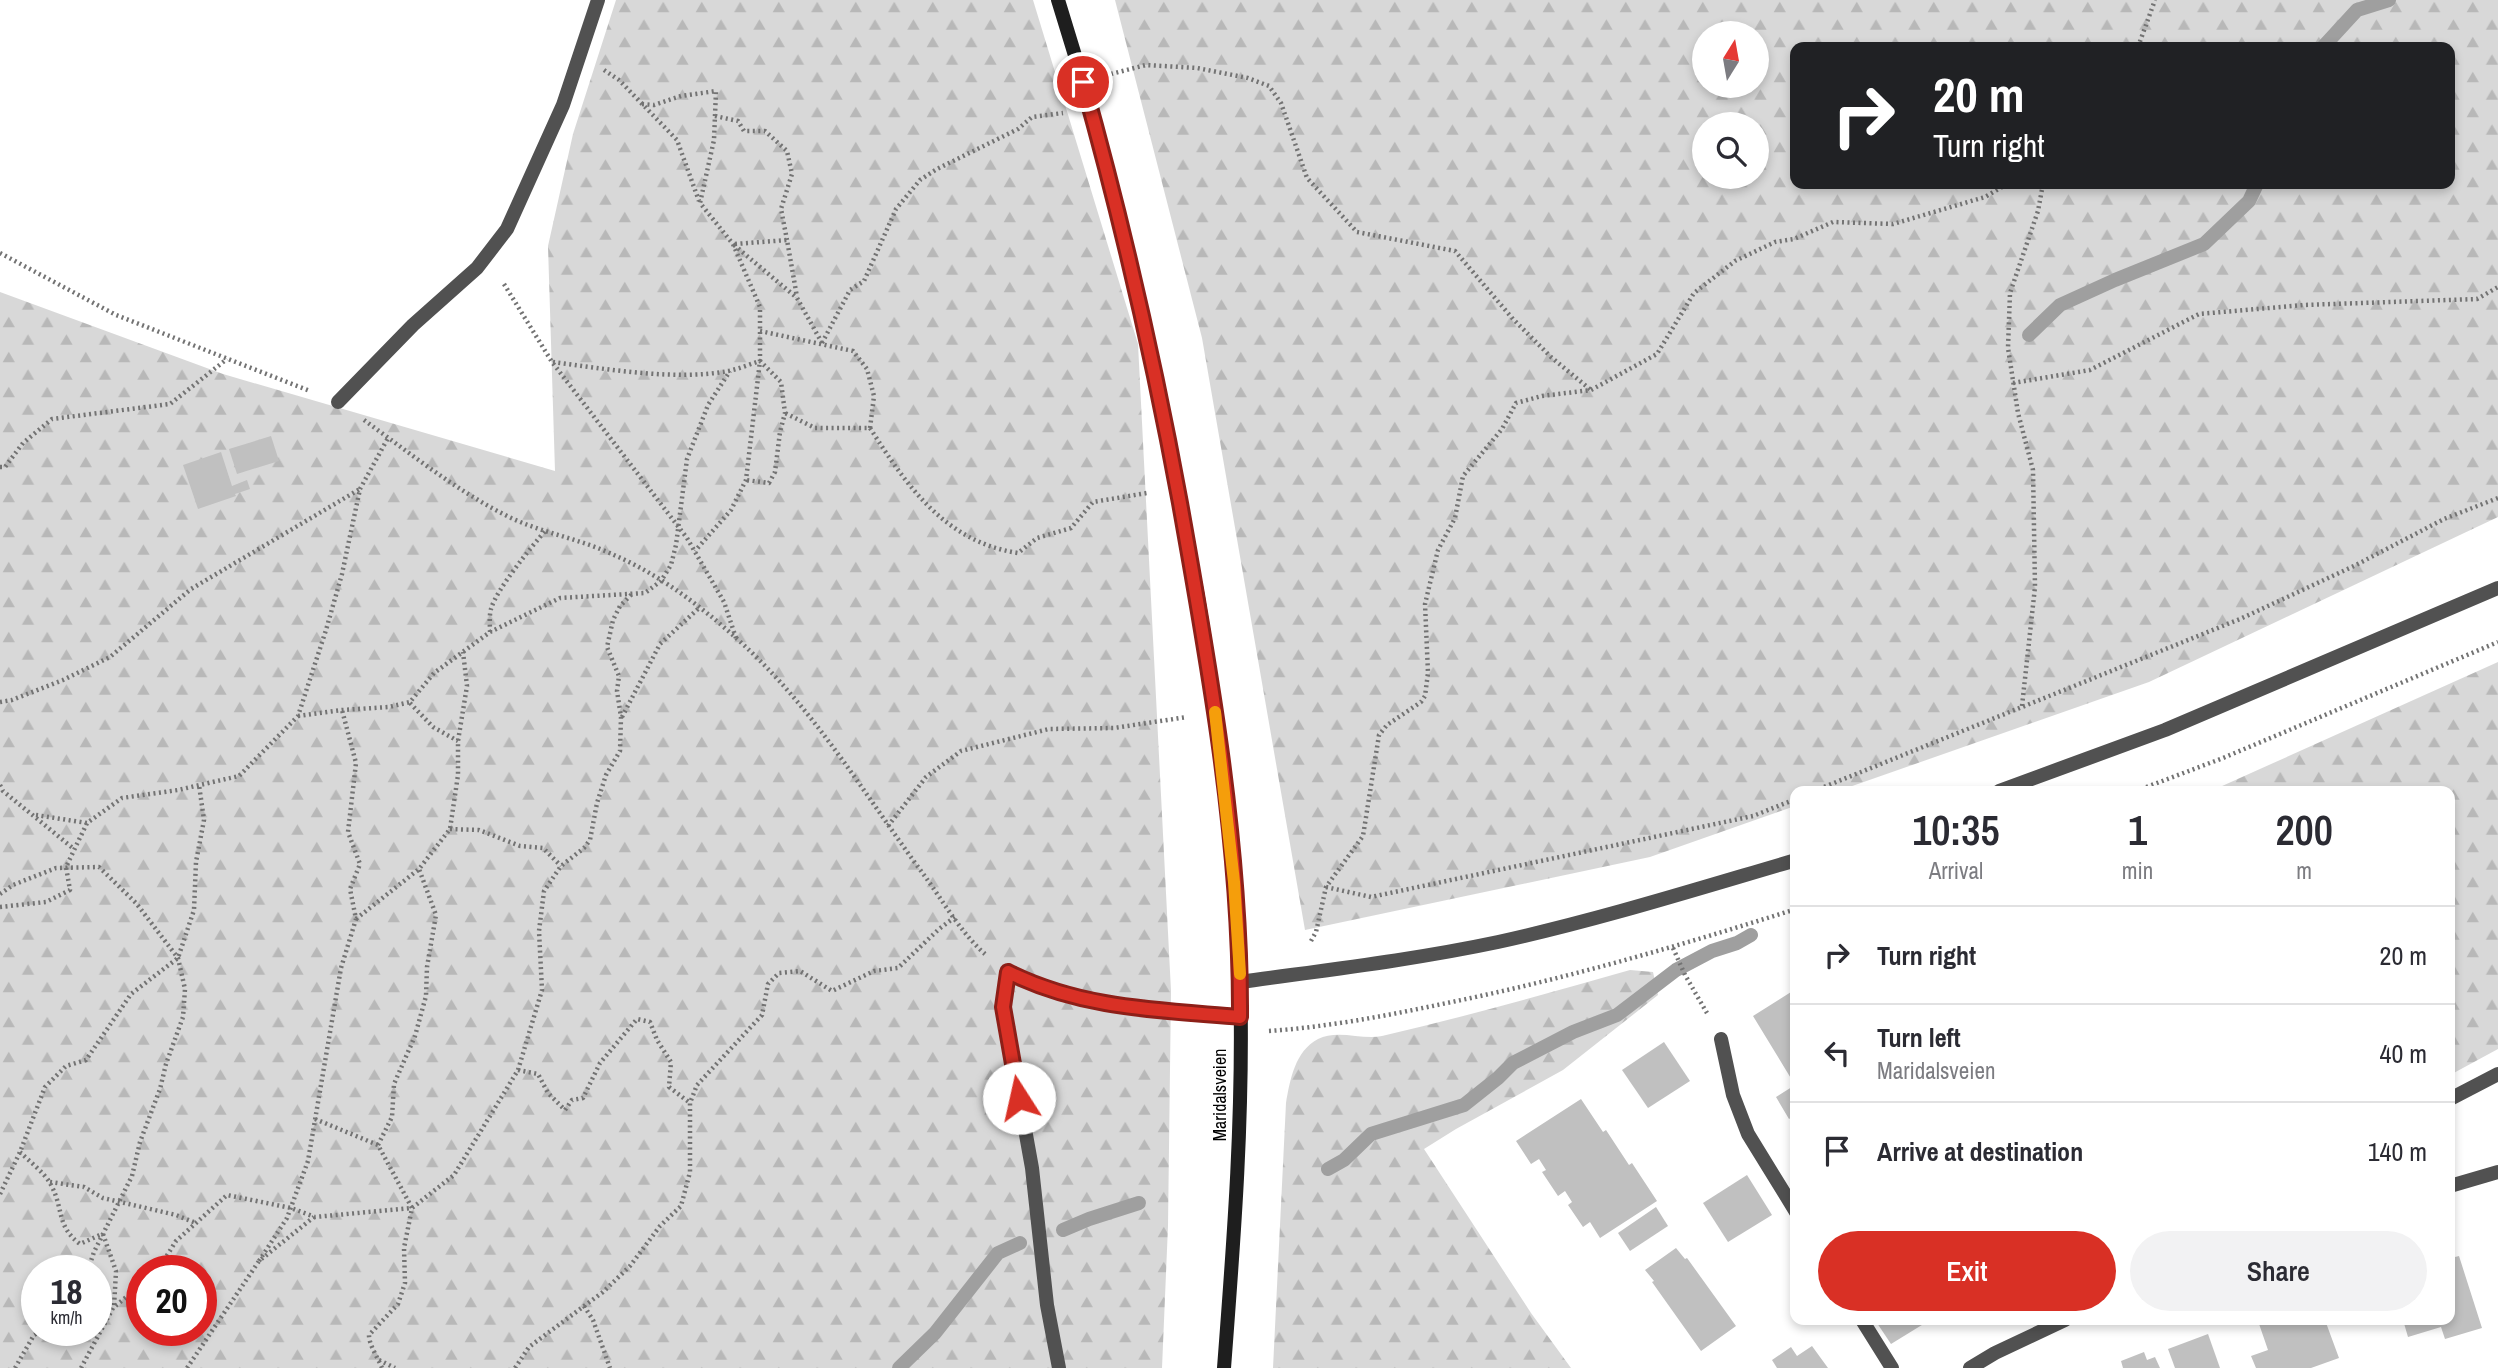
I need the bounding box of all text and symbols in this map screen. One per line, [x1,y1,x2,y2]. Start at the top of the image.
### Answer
north arrow [1692,21,1769,98]
map controls [1692,21,1769,189]
pin [1053,52,1113,112]
text: 20 m [1933,61,2025,127]
icon: arrive [1064,63,1102,101]
icon: right [1818,70,1909,161]
button: search [1692,112,1769,189]
text: Turn right [1933,124,2045,167]
text: 10:35 [1912,802,2000,858]
text: 1 [2128,802,2147,858]
text: 200 [2275,802,2333,858]
text: Arrival [1929,855,1983,886]
text: min [2122,855,2153,886]
text: m [2296,855,2312,886]
icon: right [1818,936,1856,974]
text: Turn right [1877,938,1976,973]
text: 20 m [2380,938,2427,973]
text: Turn left [1877,1020,1961,1055]
icon: left [1818,1034,1856,1072]
text: 40 m [2380,1036,2427,1071]
street label: Maridalsveien [1207,1049,1232,1141]
text: Maridalsveien [1877,1055,1995,1086]
position arrow [982,1061,1056,1135]
icon: arrive [1818,1132,1856,1170]
text: Arrive at destination [1877,1134,2083,1169]
text: 140 m [2368,1134,2427,1169]
button: Exit [1818,1231,2116,1311]
button: Share [2130,1231,2427,1311]
speed limit sign: 20 [126,1255,217,1346]
text: 18 [51,1268,82,1315]
text: km/h [51,1305,83,1330]

